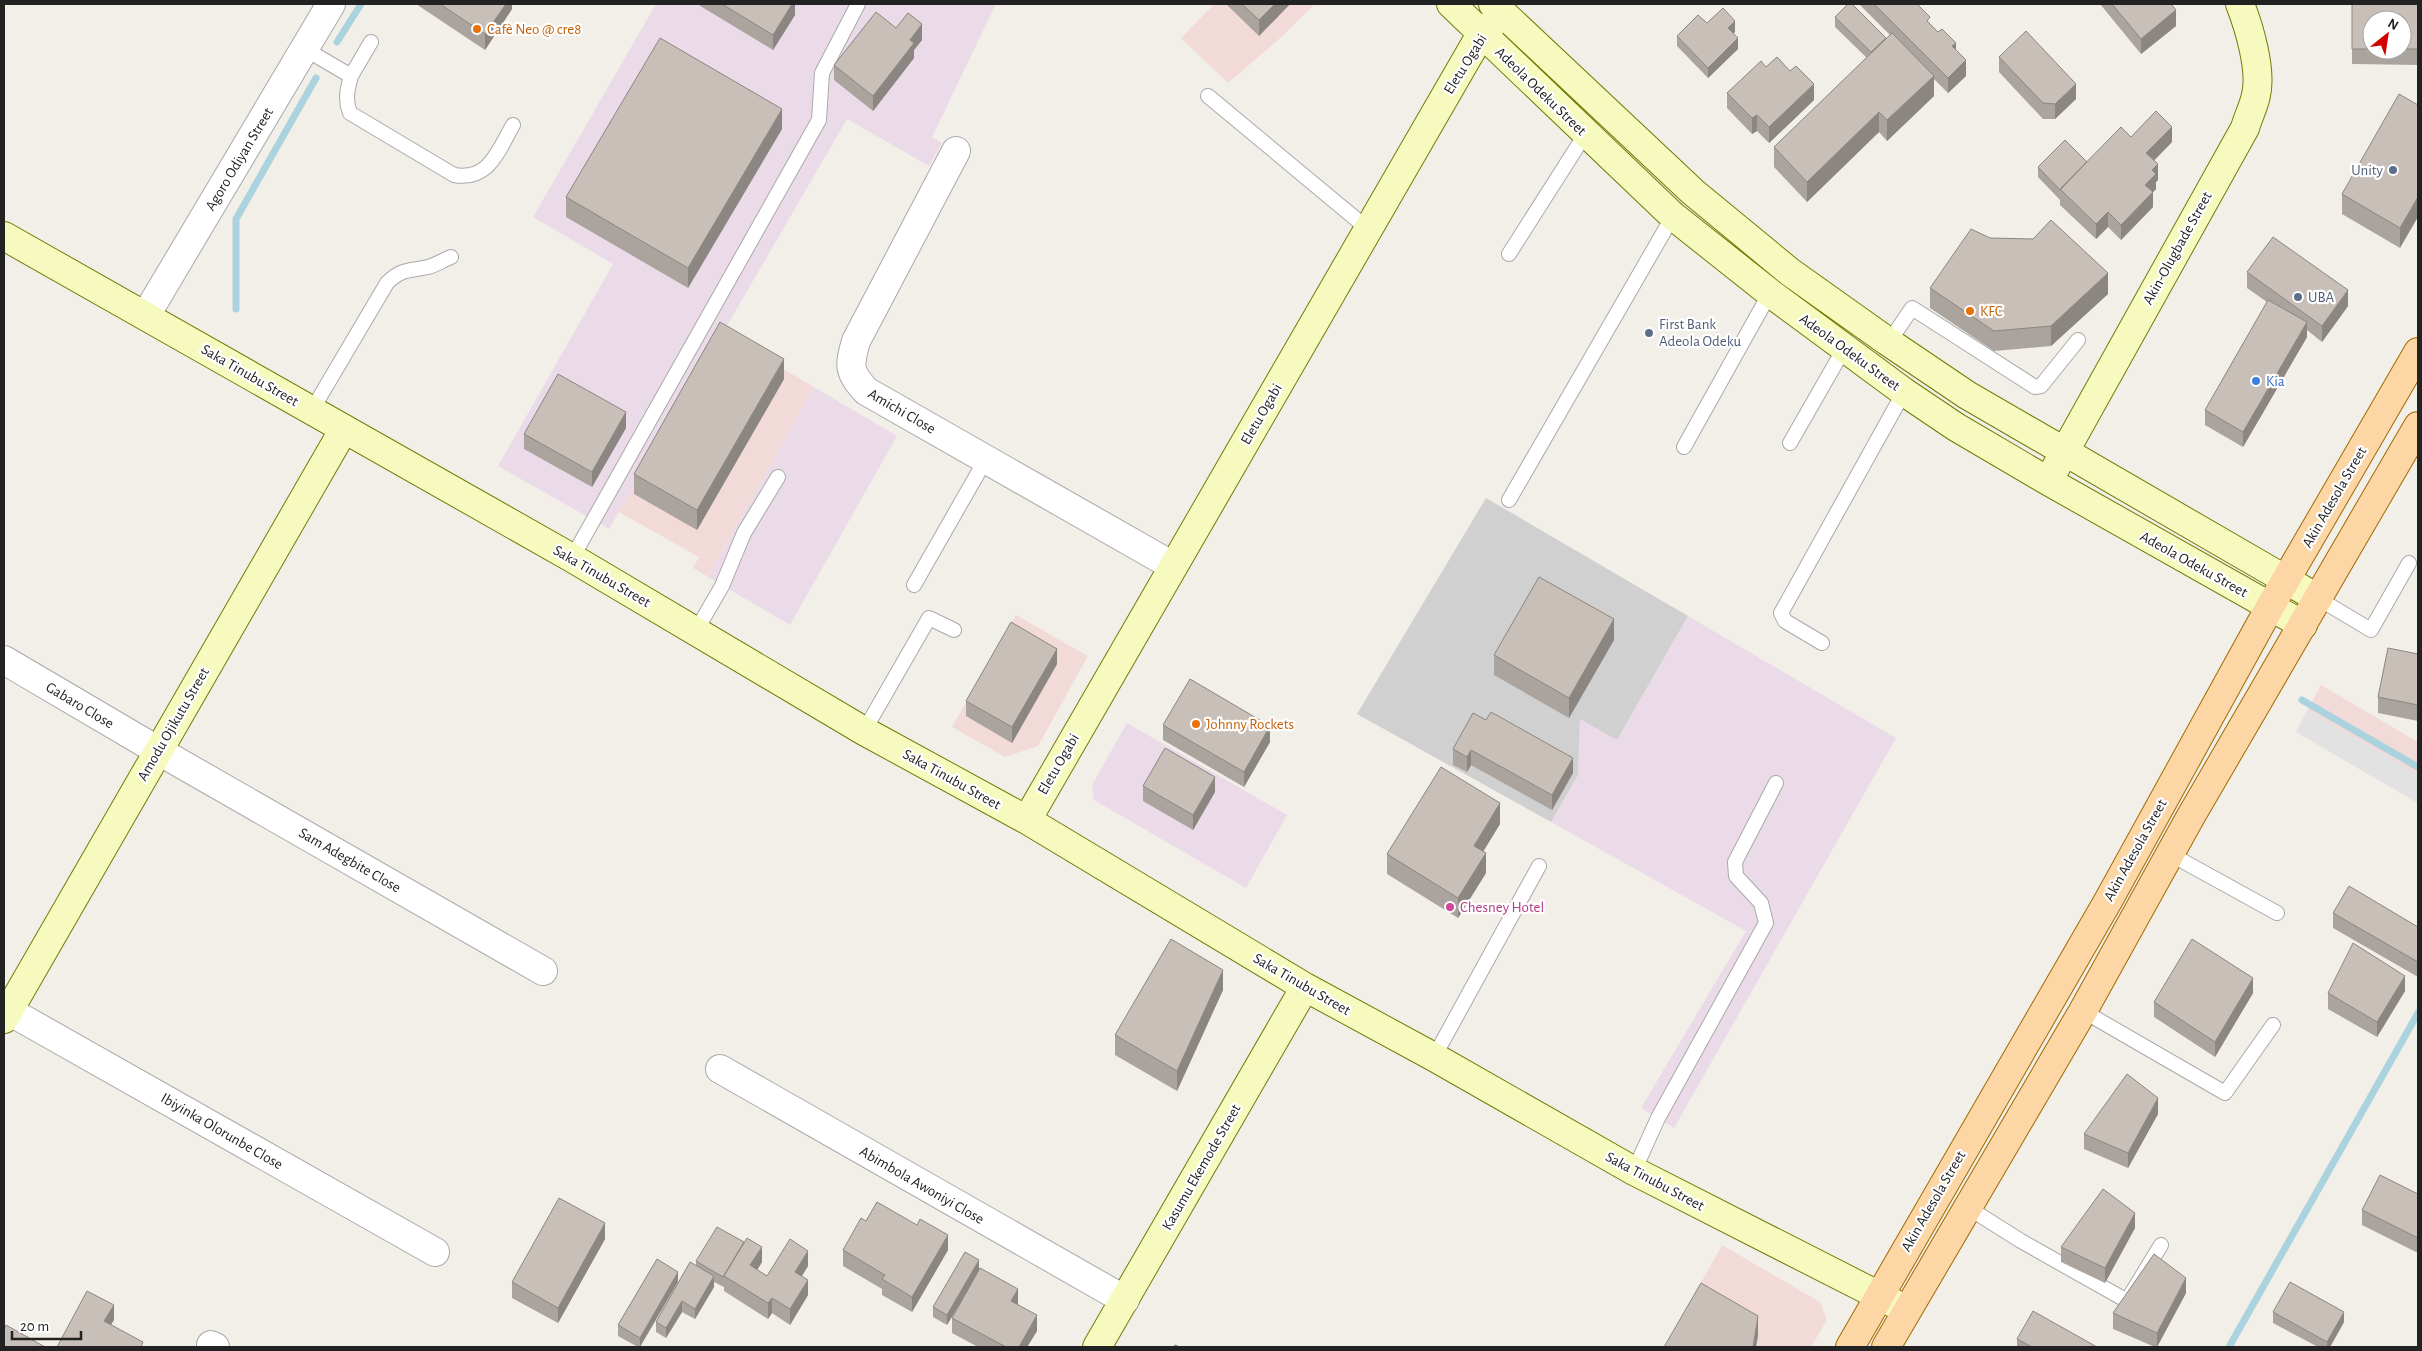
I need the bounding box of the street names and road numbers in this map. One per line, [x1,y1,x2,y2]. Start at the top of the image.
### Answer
street label: Eletu Ogabi [1441,32,1490,97]
street label: Adeola Odeku Street [1492,44,1589,139]
street label: Agoro Odiyan Street [203,105,276,213]
street label: Akin-Olugbade Street [2140,189,2215,307]
street label: Adeola Odeku Street [1797,311,1903,394]
street label: Saka Tinubu Street [199,342,301,409]
street label: Eletu Ogabi [1238,381,1285,447]
street label: Amichi Close [865,386,938,437]
street label: Akin Adesola Street [2299,444,2369,550]
street label: Adeola Odeku Street [2138,529,2250,600]
street label: Saka Tinubu Street [551,543,653,610]
street label: Amodu Ojikutu Street [135,665,212,783]
street label: Gabaro Close [43,679,116,732]
street label: Eletu Ogabi [1035,731,1082,797]
street label: Saka Tinubu Street [900,746,1003,813]
street label: Akin Adesola Street [2101,797,2170,904]
street label: Sam Adegbite Close [296,825,403,896]
street label: Saka Tinubu Street [1251,951,1353,1018]
street label: Ibiyinka Olorunbe Close [158,1090,285,1172]
street label: Kasumu Ekemode Street [1159,1102,1244,1233]
street label: Abimbola Awoniyi Close [857,1144,987,1227]
street label: Akin Adesola Street [1898,1148,1968,1254]
street label: Saka Tinubu Street [1603,1149,1707,1214]

